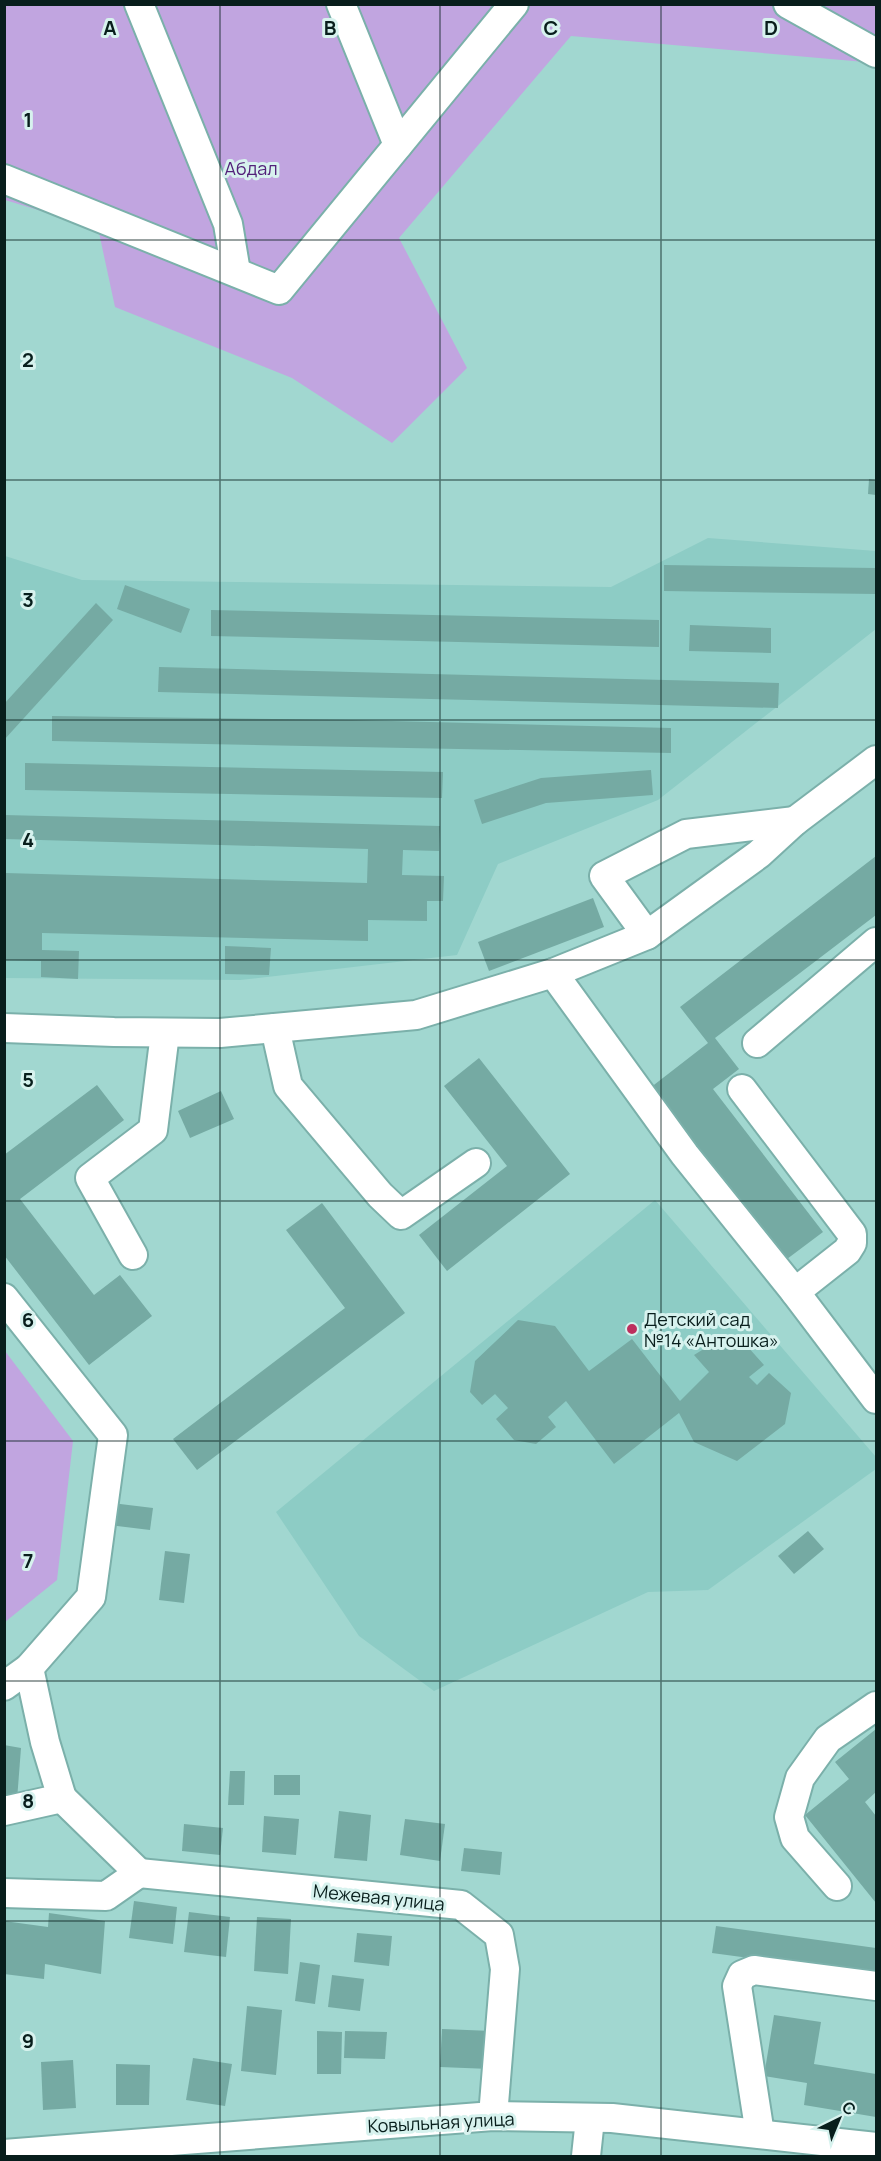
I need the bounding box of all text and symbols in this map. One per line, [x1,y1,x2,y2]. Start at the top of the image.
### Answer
text: A [103,14,117,41]
text: B [324,14,337,41]
text: C [544,14,558,41]
text: D [764,14,778,41]
text: 1 [24,106,32,133]
park label: Абдал [224,156,278,180]
text: 2 [22,346,34,373]
text: 3 [22,586,34,613]
text: 4 [22,826,34,853]
text: 5 [22,1066,34,1093]
text: 6 [22,1306,34,1333]
place label: Детский сад №14 «Антошка» [644,1307,779,1352]
marker: Детский сад №14 «Антошка» [625,1322,639,1336]
text: 7 [23,1547,33,1574]
text: 8 [22,1787,34,1814]
street label: Межевая улица [312,1878,446,1916]
text: 9 [22,2027,34,2054]
north arrow [809,2089,869,2149]
text: С [837,2096,861,2120]
street label: Ковыльная улица [367,2106,515,2138]

